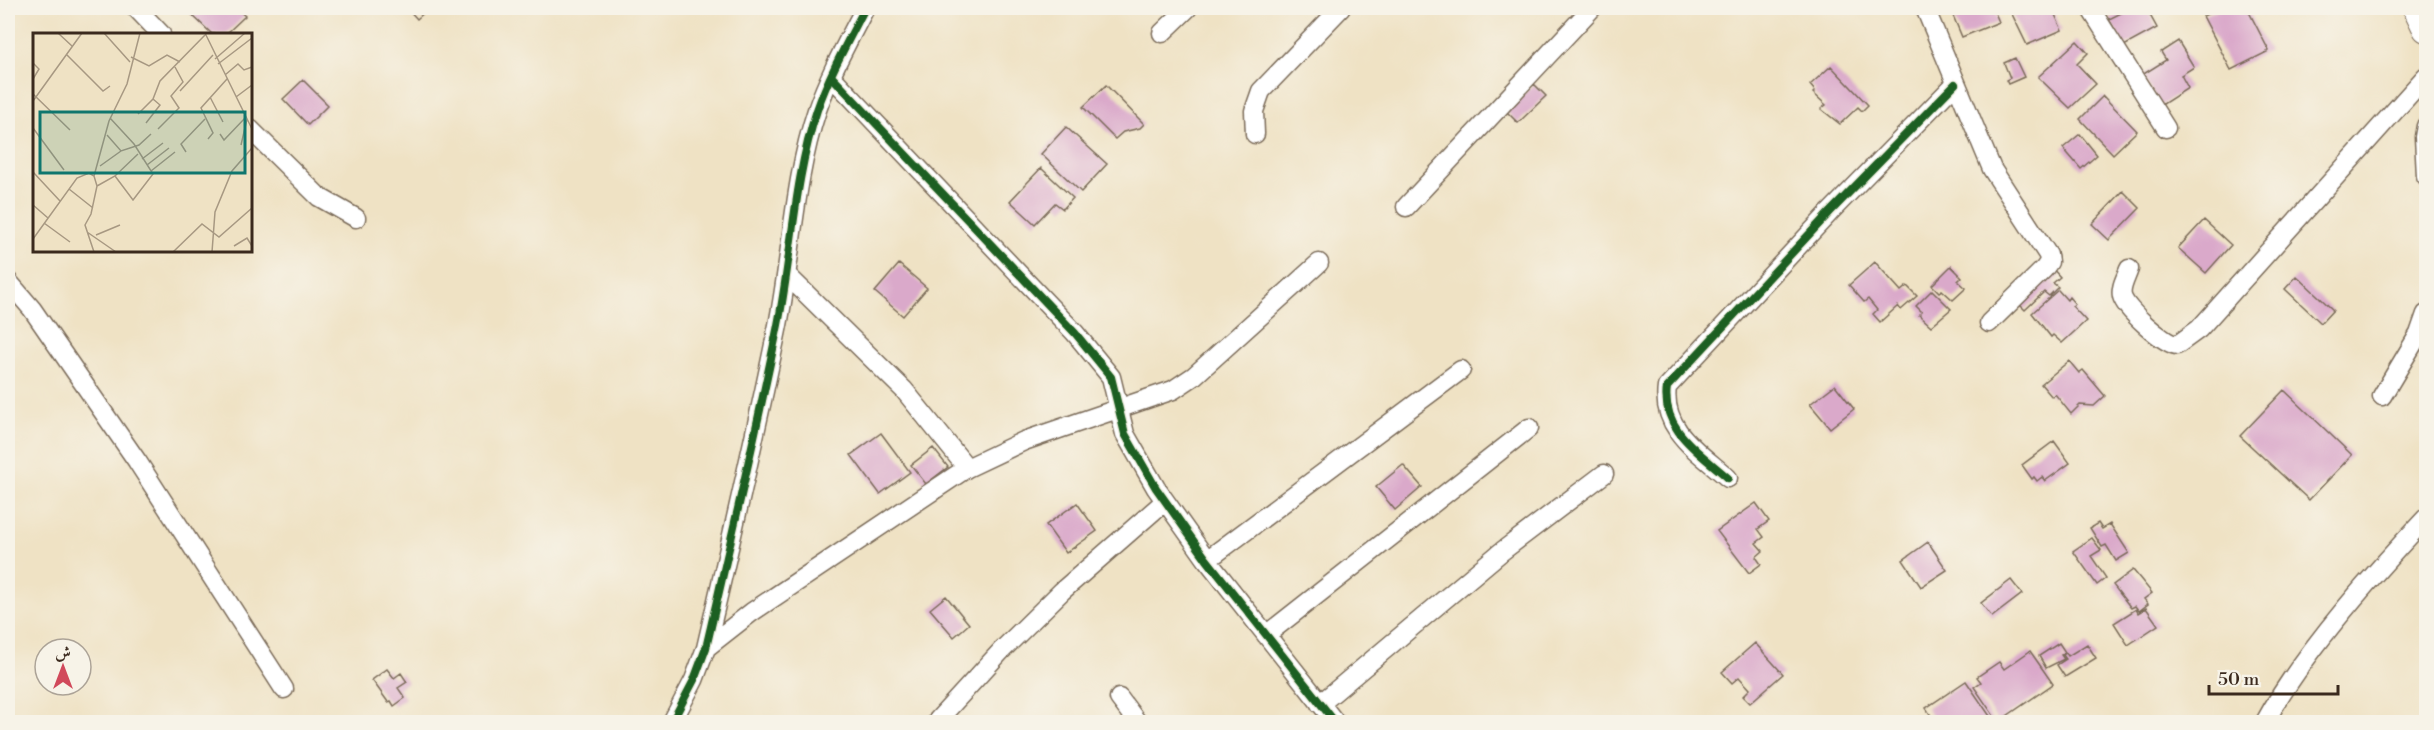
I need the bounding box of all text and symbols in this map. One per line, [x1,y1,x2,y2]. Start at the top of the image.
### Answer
inset map [33,33,252,252]
north arrow [33,637,93,697]
text: ش [55,643,71,663]
scale bar [2209,658,2338,696]
text: 50 m [2218,668,2260,691]

